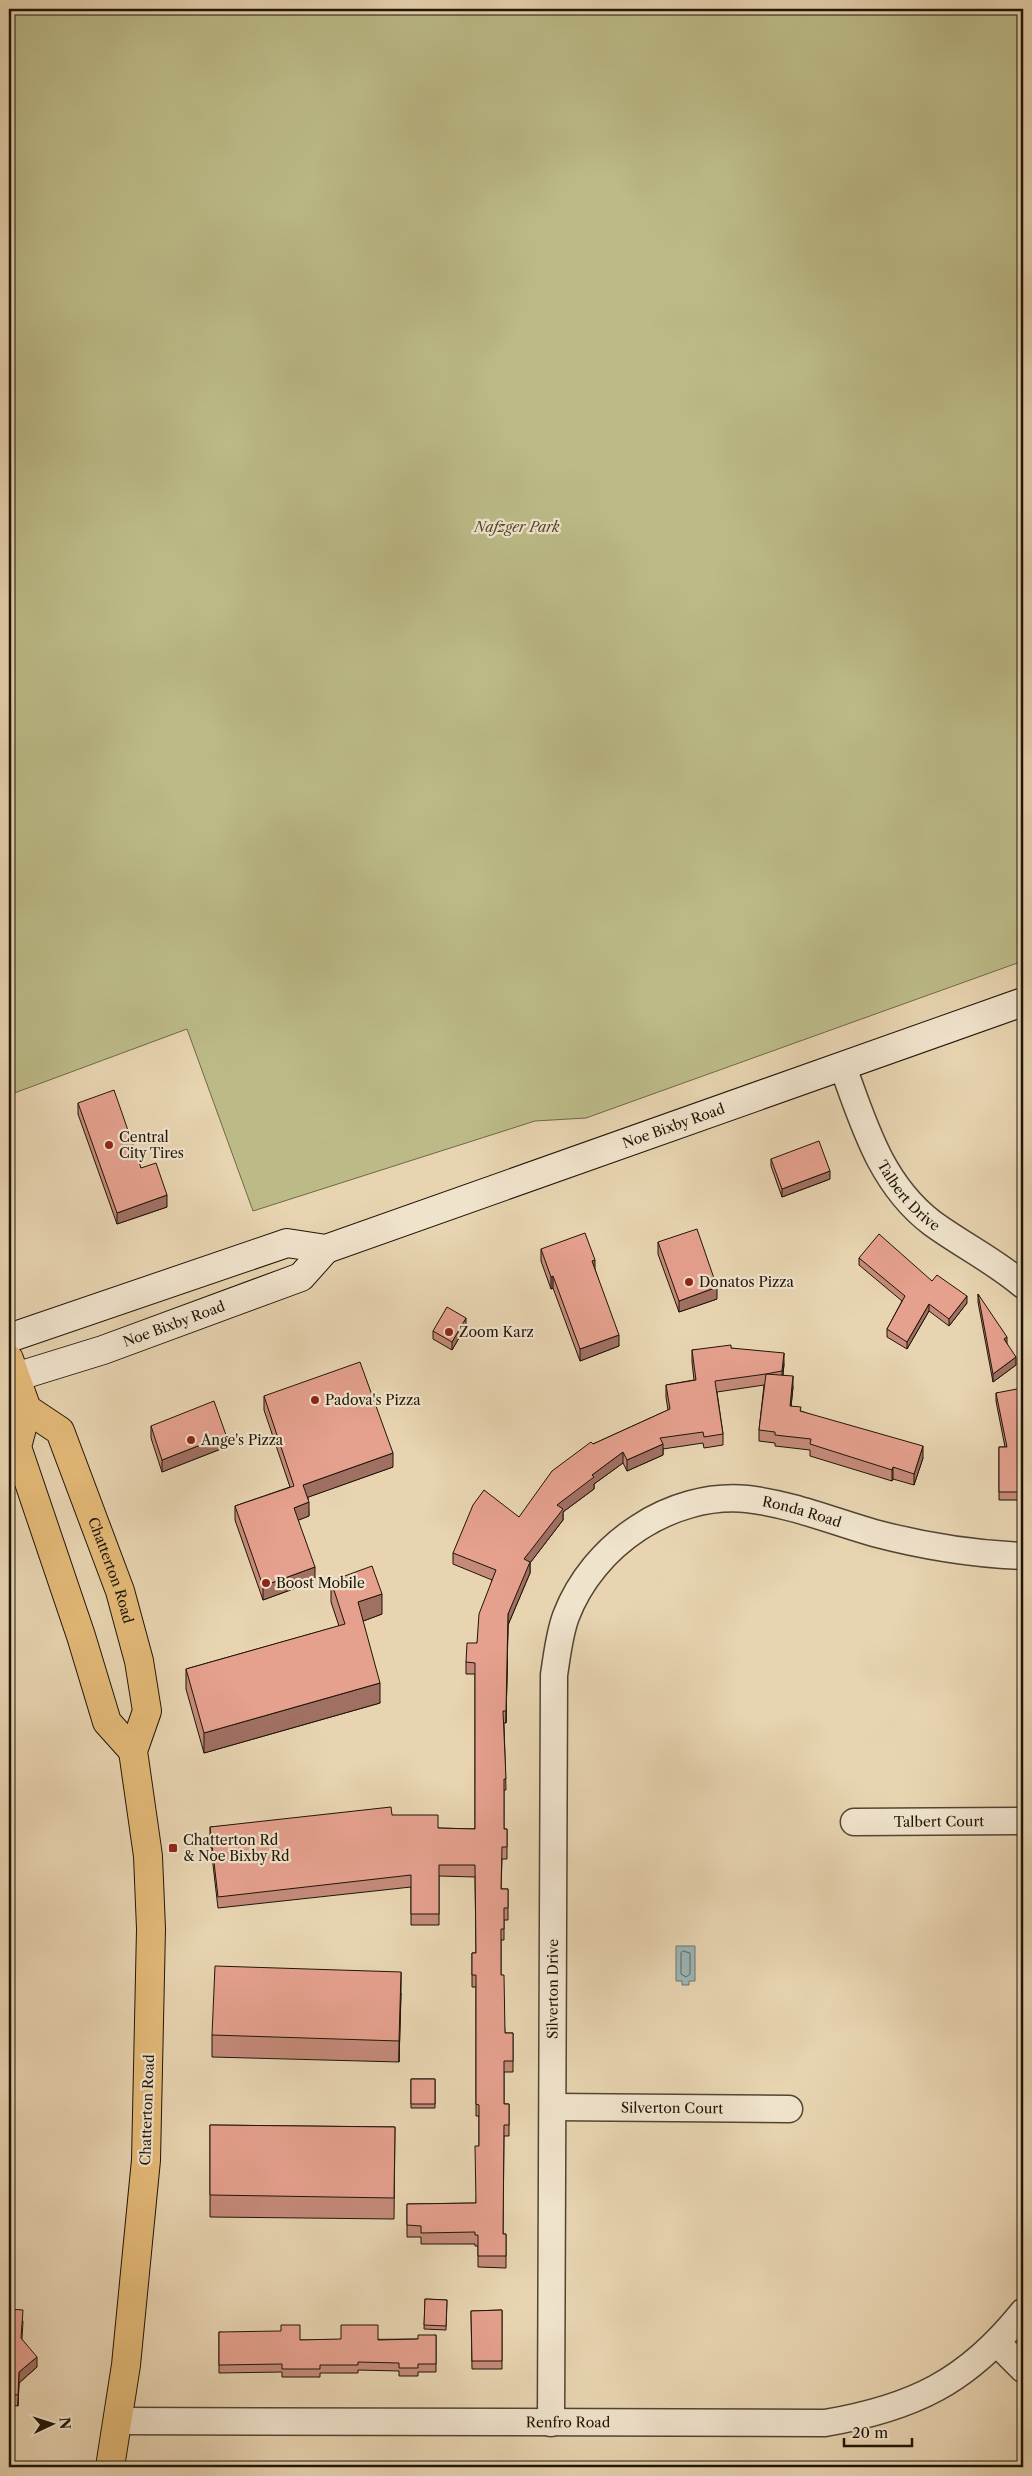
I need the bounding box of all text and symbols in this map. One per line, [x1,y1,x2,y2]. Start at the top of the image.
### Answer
park label: Nafzger Park [473,518,560,536]
street label: Noe Bixby Road [620,1099,728,1152]
place label: Central City Tires [119,1128,184,1162]
marker: Central City Tires [103,1139,115,1151]
street label: Talbert Drive [873,1157,944,1235]
place label: Donatos Pizza [699,1273,794,1291]
marker: Donatos Pizza [683,1276,695,1288]
street label: Noe Bixby Road [120,1297,228,1351]
place label: Zoom Karz [459,1323,534,1341]
marker: Zoom Karz [443,1326,455,1338]
place label: Padova's Pizza [325,1391,421,1409]
marker: Padova's Pizza [309,1394,321,1406]
place label: Ange's Pizza [200,1431,284,1449]
marker: Ange's Pizza [185,1434,197,1446]
street label: Ronda Road [761,1492,844,1532]
street label: Chatterton Road [84,1514,137,1626]
place label: Boost Mobile [276,1574,365,1592]
marker: Boost Mobile [260,1577,272,1589]
street label: Talbert Court [894,1812,984,1831]
place label: Chatterton Rd & Noe Bixby Rd [183,1831,290,1865]
marker: Chatterton Rd & Noe Bixby Rd [167,1842,179,1854]
street label: Silverton Drive [544,1939,562,2039]
street label: Chatterton Road [136,2054,158,2166]
street label: Silverton Court [621,2099,723,2117]
north arrow [28,2398,78,2448]
street label: Renfro Road [526,2413,611,2431]
text: N [56,2416,74,2430]
scale bar [844,2416,912,2448]
text: 20 m [852,2423,888,2442]

